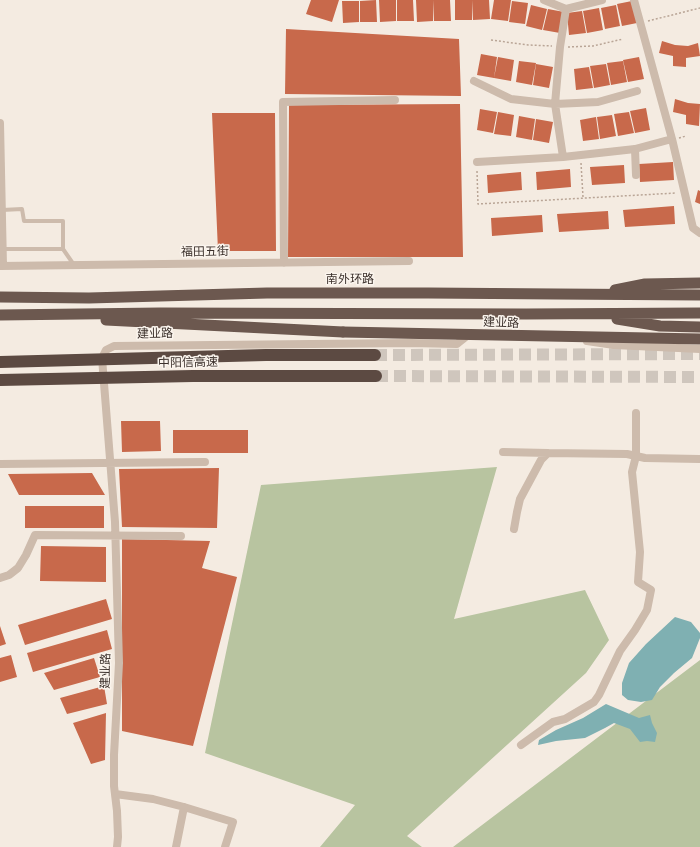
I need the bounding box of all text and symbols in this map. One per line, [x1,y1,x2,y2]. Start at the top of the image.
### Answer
street label: 福田五街 [181,244,229,260]
street label: 南外环路 [326,273,374,287]
street label: 建业路 [483,315,519,331]
street label: 建业路 [137,326,173,342]
street label: 中阳信高速 [158,355,218,371]
street label: 建业路 [98,653,114,689]

